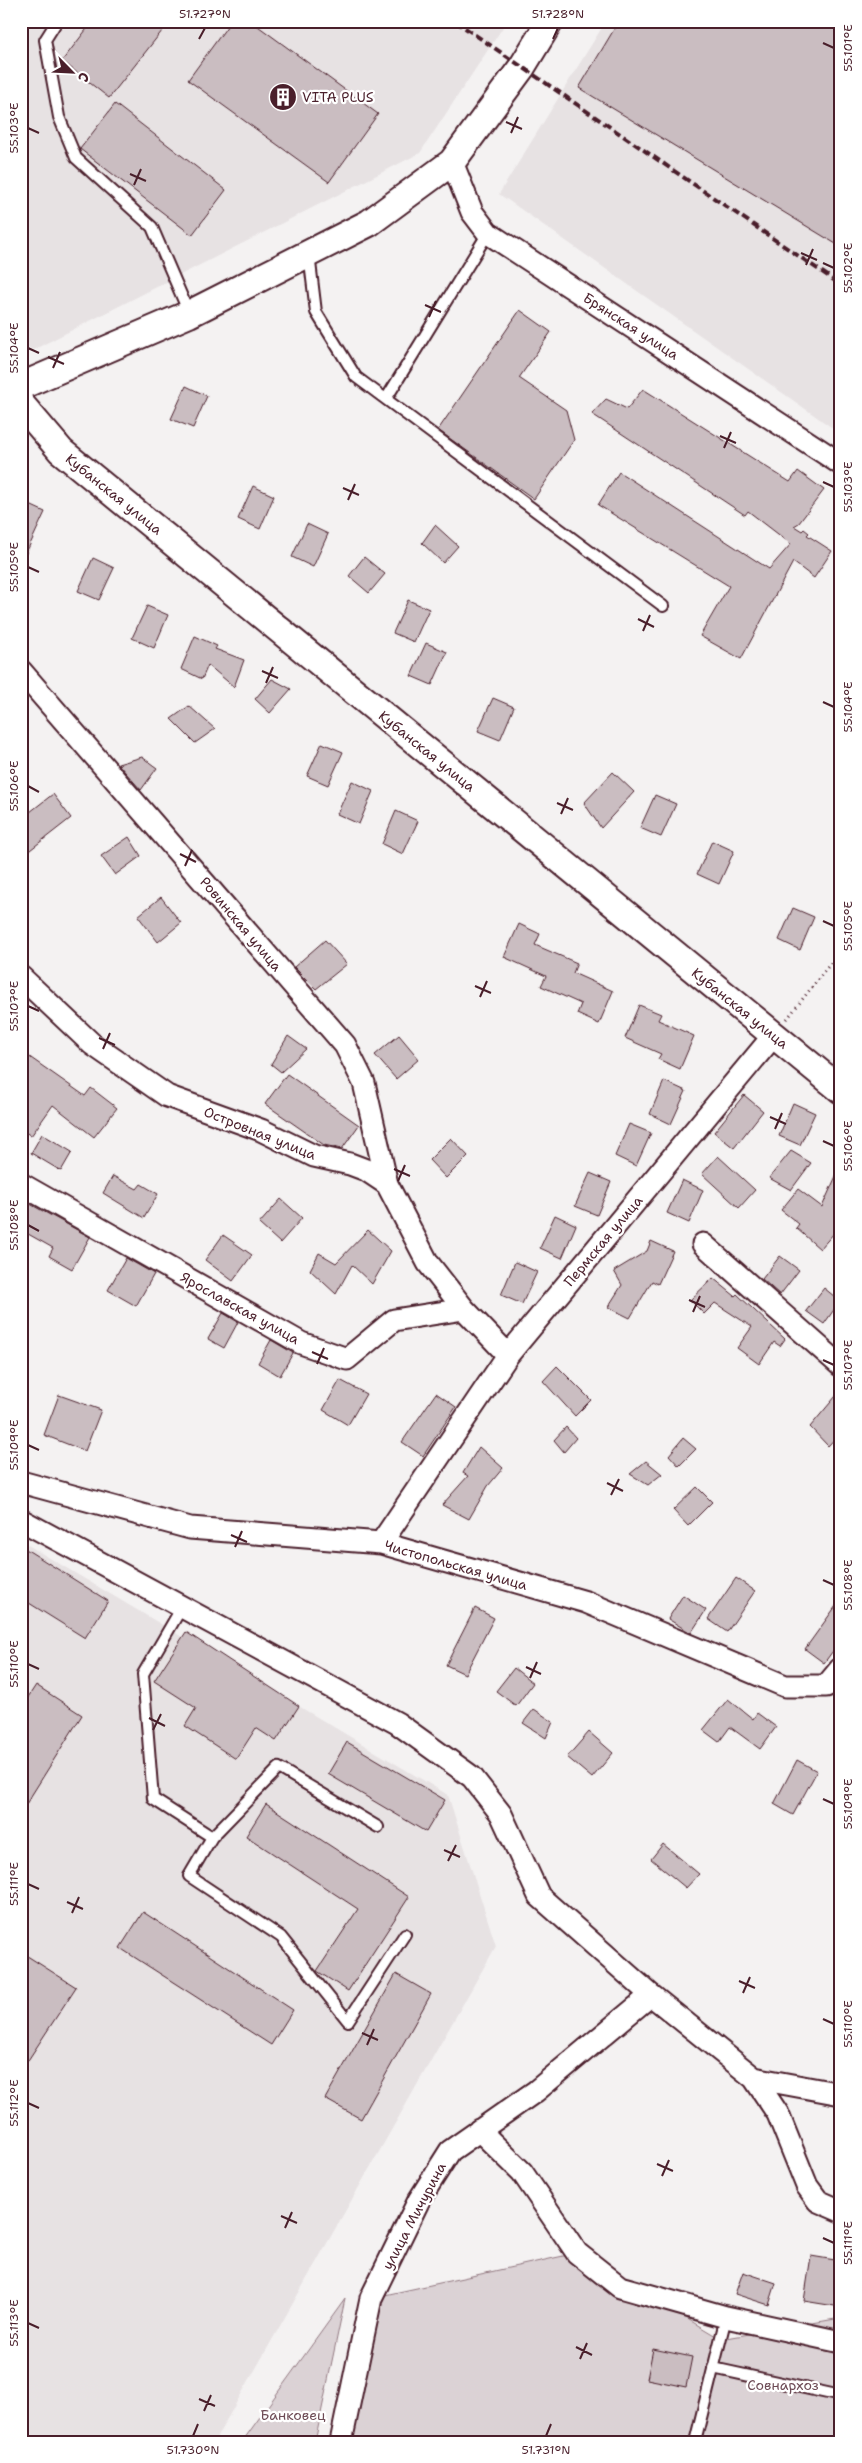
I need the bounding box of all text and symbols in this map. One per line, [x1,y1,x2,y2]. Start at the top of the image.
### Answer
text: 51.727°N [179,6,231,22]
text: 51.728°N [532,6,584,22]
text: 55.101°E [840,24,856,72]
north arrow [48,48,98,98]
text: С [74,70,94,85]
building icon: VITA PLUS [268,82,298,112]
place label: VITA PLUS [302,88,374,106]
text: 55.103°E [6,103,22,153]
text: 55.102°E [840,243,856,293]
street label: Брянская улица [580,288,682,364]
text: 55.104°E [6,322,22,374]
street label: Кубанская улица [62,450,166,539]
text: 55.103°E [840,462,856,512]
text: 55.105°E [6,542,22,592]
text: 55.104°E [840,681,856,733]
street label: Кубанская улица [375,707,479,796]
text: 55.106°E [6,760,22,812]
street label: Ровинская улица [196,873,286,975]
text: 55.105°E [840,901,856,951]
street label: Кубанская улица [688,964,792,1053]
text: 55.107°E [6,981,22,1031]
street label: Островная улица [201,1102,319,1164]
text: 55.106°E [840,1120,856,1172]
street label: Пермская улица [560,1192,646,1290]
text: 55.108°E [6,1199,22,1251]
street label: Ярославская улица [177,1268,303,1348]
text: 55.107°E [840,1340,856,1390]
text: 55.109°E [6,1419,22,1471]
street label: Чистопольская улица [382,1536,530,1594]
text: 55.108°E [840,1559,856,1611]
text: 55.110°E [6,1640,22,1688]
text: 55.109°E [840,1778,856,1830]
text: 55.111°E [6,1862,22,1906]
text: 55.110°E [840,2000,856,2048]
text: 55.112°E [6,2079,22,2127]
street label: улица Мичурина [378,2159,450,2273]
text: 55.111°E [840,2221,856,2265]
text: 55.113°E [6,2299,22,2347]
park label: Совнархоз [747,2376,819,2394]
park label: Банковец [260,2406,326,2424]
text: 51.730°N [167,2442,219,2458]
text: 51.731°N [522,2442,570,2458]

